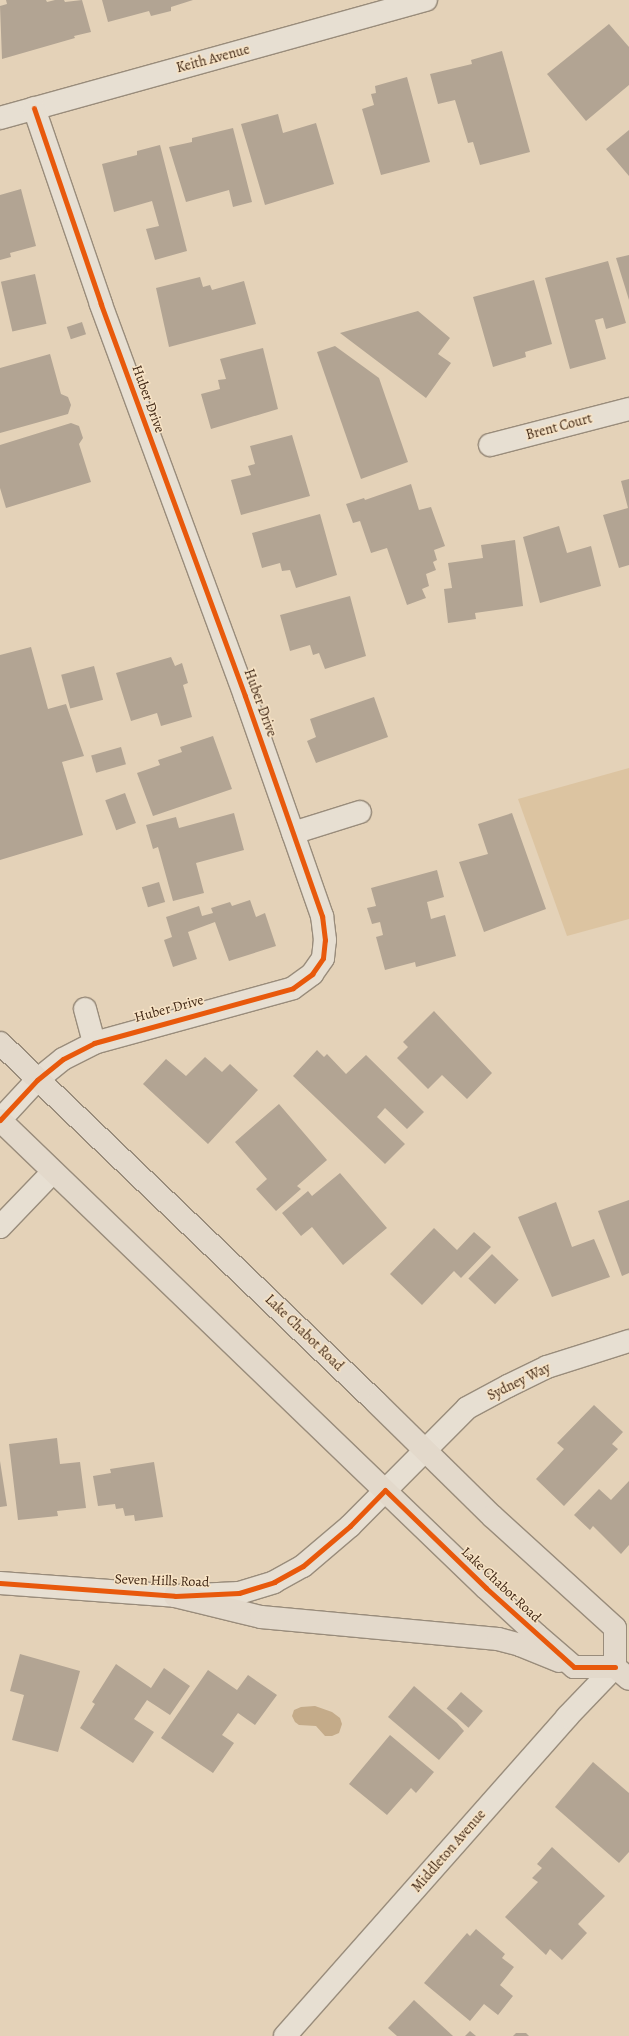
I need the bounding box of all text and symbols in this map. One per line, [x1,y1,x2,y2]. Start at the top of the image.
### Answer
street label: Keith Avenue [175,41,251,77]
street label: Huber Drive [128,363,168,435]
street label: Brent Court [524,410,594,444]
street label: Huber Drive [240,667,280,739]
street label: Huber Drive [132,992,206,1026]
street label: Lake Chabot Road [261,1291,347,1375]
street label: Sydney Way [485,1360,553,1404]
street label: Lake Chabot Road [458,1544,544,1626]
street label: Seven Hills Road [114,1571,210,1591]
street label: Middleton Avenue [409,1806,489,1896]

